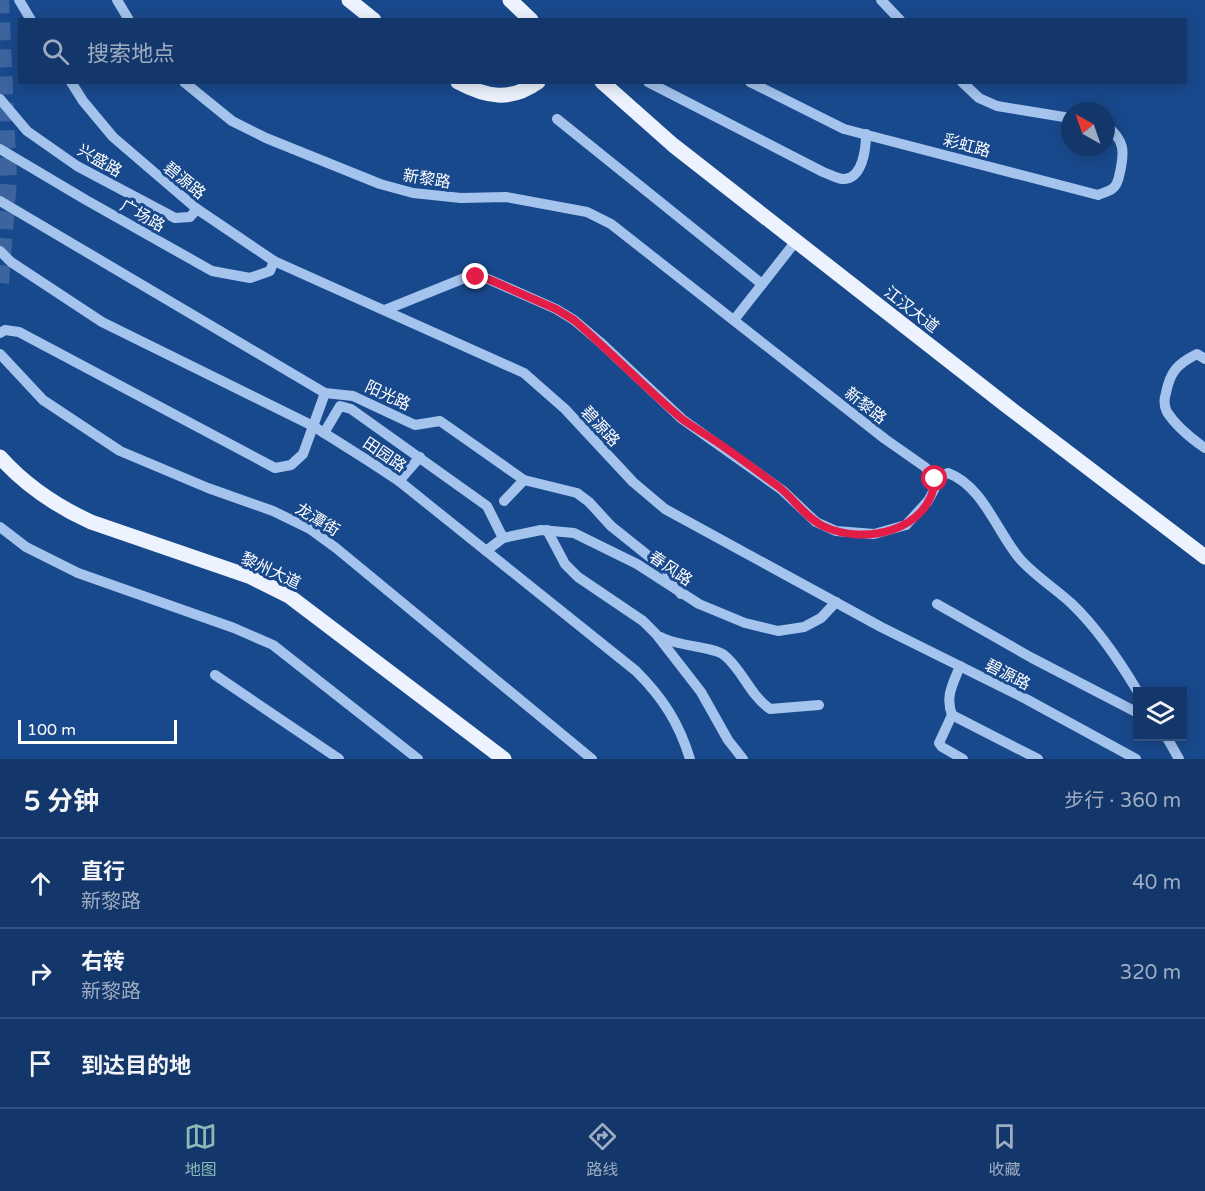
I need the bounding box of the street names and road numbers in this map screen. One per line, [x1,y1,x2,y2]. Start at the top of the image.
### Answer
street label: 彩虹路 [941,130,993,162]
street label: 兴盛路 [74,140,125,182]
street label: 碧源路 [159,158,209,204]
street label: 新黎路 [402,165,452,193]
street label: 广场路 [117,195,168,236]
street label: 江汉大道 [880,282,943,337]
street label: 阳光路 [362,377,414,415]
street label: 新黎路 [840,383,890,428]
street label: 碧源路 [577,402,624,451]
street label: 田园路 [359,433,410,477]
street label: 龙潭街 [292,499,343,541]
street label: 春风路 [645,547,696,591]
street label: 黎州大道 [237,548,304,593]
street label: 碧源路 [982,655,1033,695]

